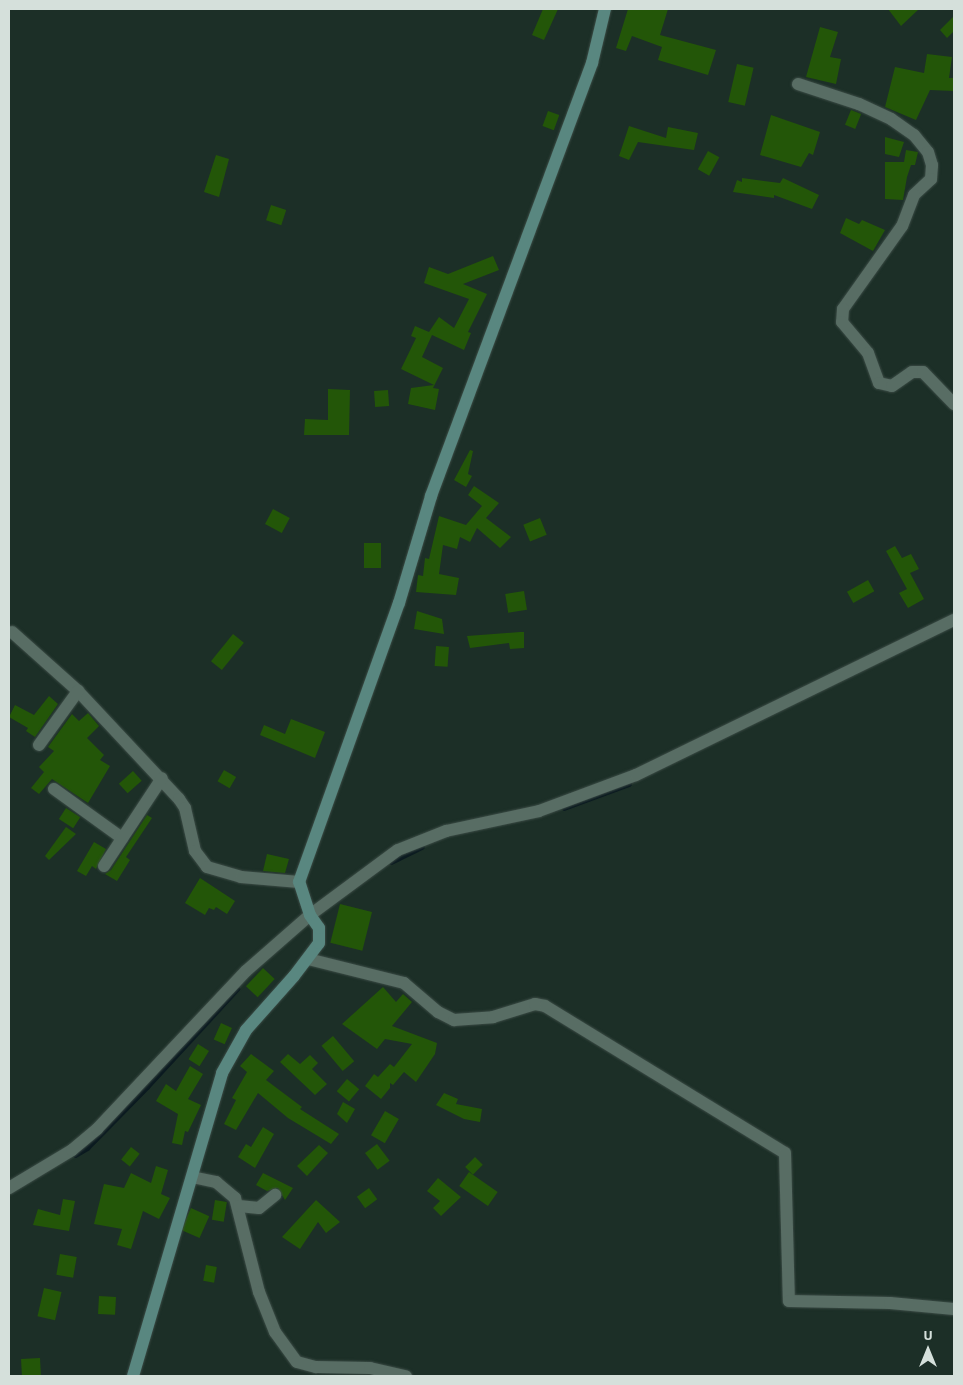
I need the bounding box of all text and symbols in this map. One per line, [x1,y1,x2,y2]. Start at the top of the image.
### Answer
text: U [923,1324,933,1345]
north arrow [903,1325,953,1375]

